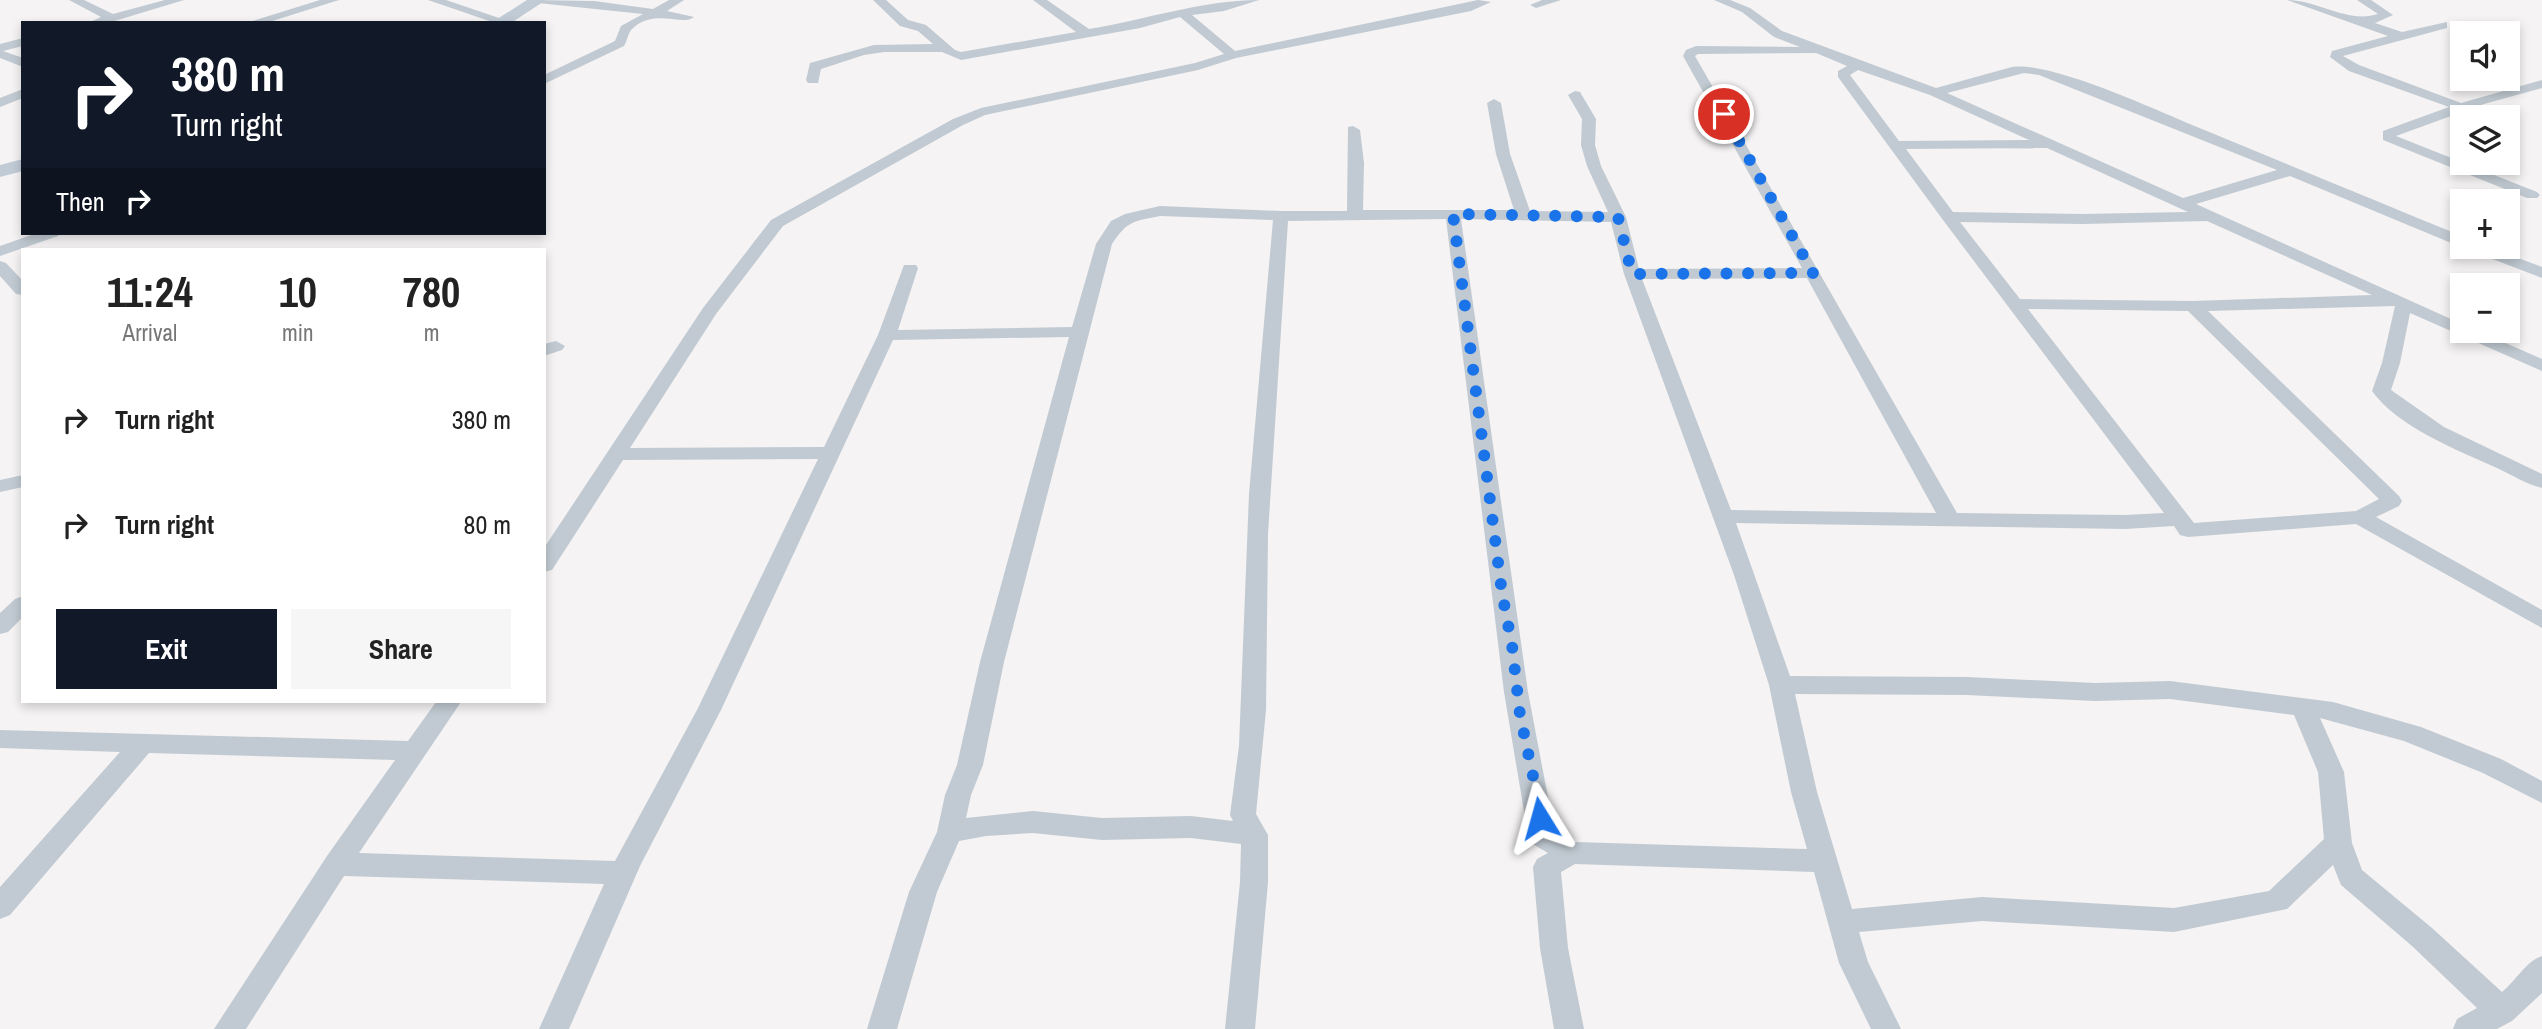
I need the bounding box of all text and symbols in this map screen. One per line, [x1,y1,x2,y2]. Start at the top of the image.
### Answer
map controls [2450,21,2520,343]
button: sound [2450,21,2520,91]
text: 380 m [171,40,285,106]
icon: right [56,49,147,140]
pin [1694,84,1754,144]
icon: arrive [1705,95,1743,133]
text: Turn right [171,103,283,146]
button: layers [2450,105,2520,175]
icon: right [119,182,157,220]
text: Then [56,184,105,219]
button: + [2450,189,2520,259]
text: 11:24 [107,264,193,320]
text: 10 [279,264,317,320]
text: 780 [403,264,460,320]
button: − [2450,273,2520,343]
text: Arrival [123,317,177,348]
text: min [282,317,314,348]
text: m [424,317,439,348]
icon: right [56,401,94,439]
text: Turn right [115,402,214,437]
text: 380 m [452,402,511,437]
icon: right [56,506,94,544]
text: Turn right [115,507,214,542]
text: 80 m [464,507,511,542]
button: Exit [56,609,277,689]
button: Share [291,609,511,689]
position arrow [1503,781,1577,855]

